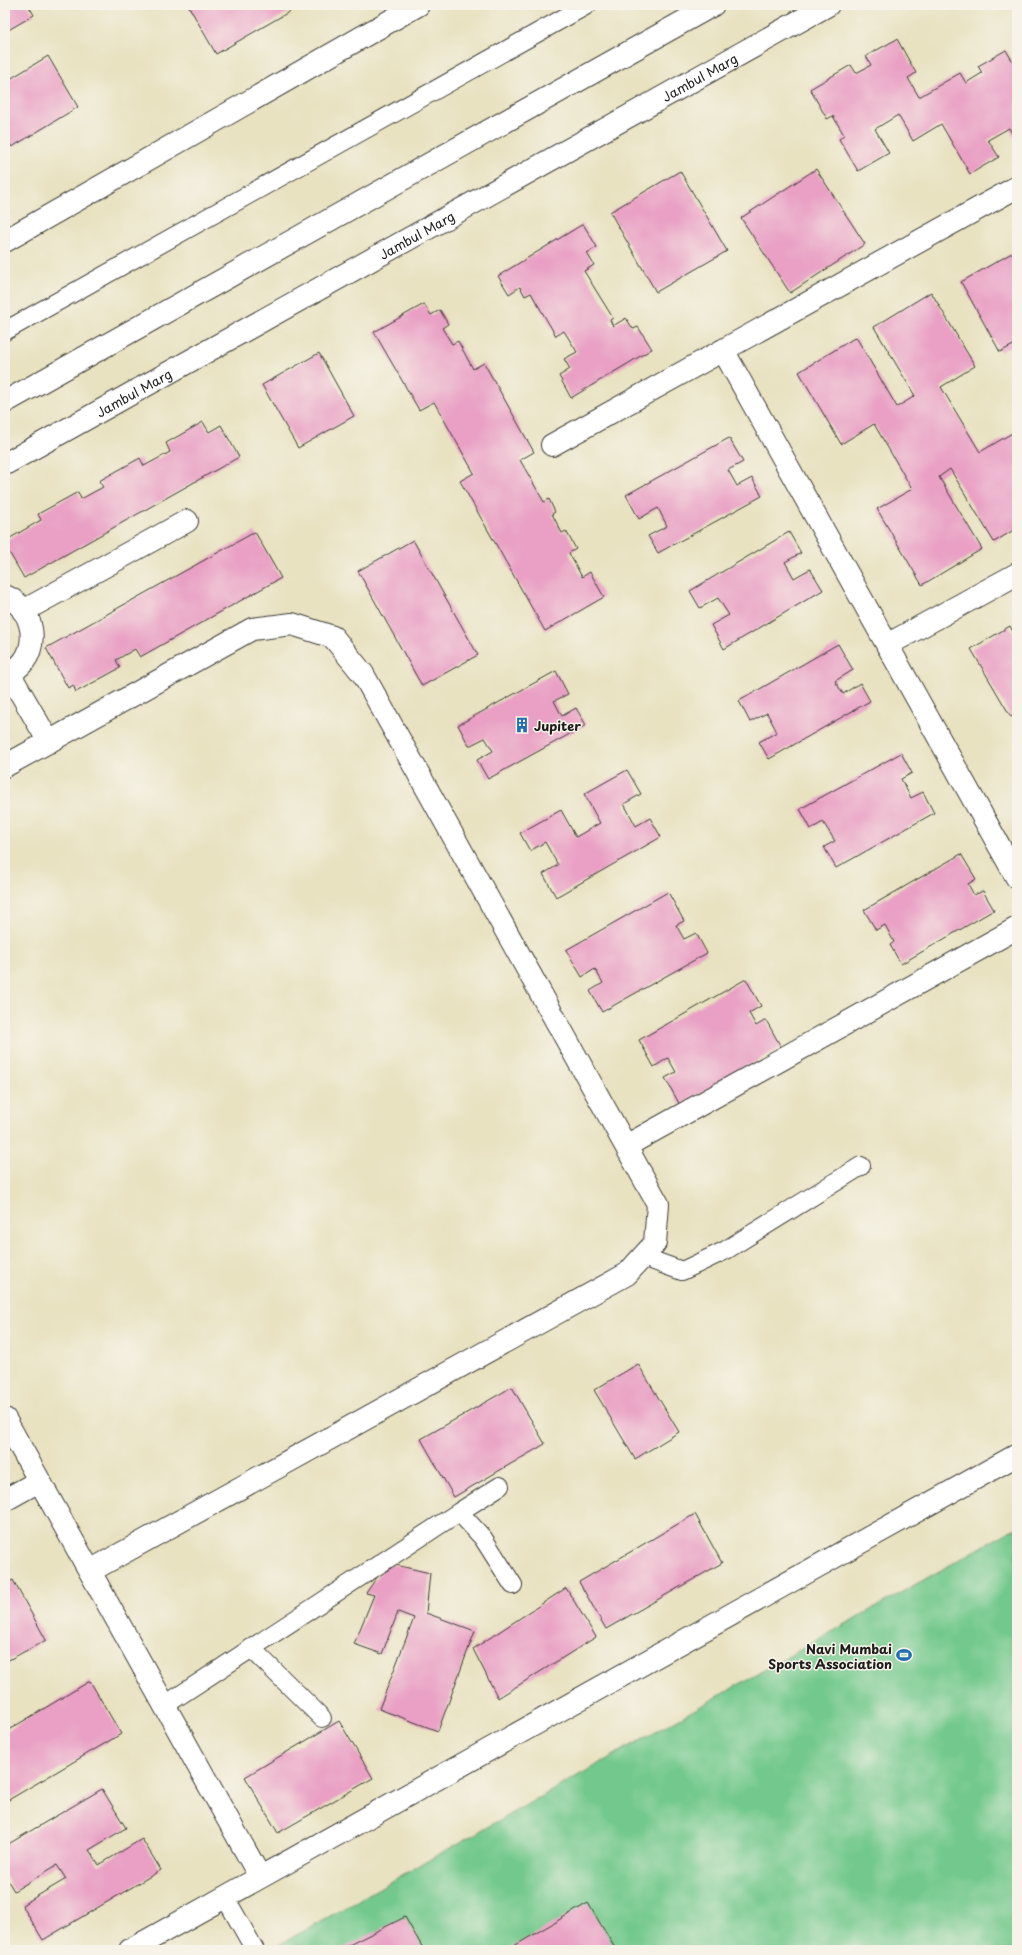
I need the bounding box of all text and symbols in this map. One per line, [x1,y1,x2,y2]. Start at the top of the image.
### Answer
street label: Jambul Marg [658,48,741,105]
street label: Jambul Marg [375,206,458,263]
street label: Jambul Marg [92,364,175,421]
building icon: Jupiter [513,716,531,734]
place label: Jupiter [534,716,581,735]
place label: Navi Mumbai Sports Association [768,1639,892,1673]
sports icon: Navi Mumbai Sports Association [895,1646,913,1664]

